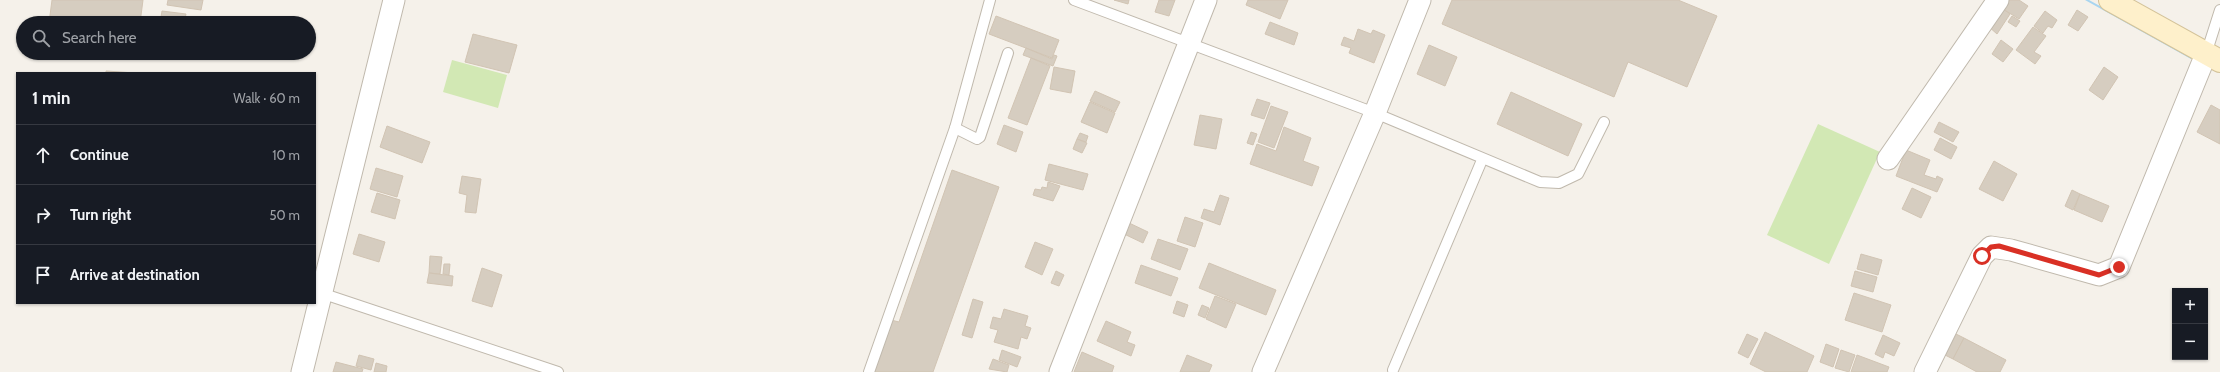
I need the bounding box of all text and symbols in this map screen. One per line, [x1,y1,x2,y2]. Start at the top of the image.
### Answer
search box [16,16,316,60]
icon: search [30,27,52,49]
text: Search here [62,29,137,47]
text: 1 min [32,88,70,108]
text: Walk · 60 m [233,90,300,106]
icon: ahead [32,144,54,166]
text: Continue [70,146,129,164]
text: 10 m [272,147,300,163]
icon: right [32,204,54,226]
text: Turn right [70,206,131,224]
text: 50 m [270,207,300,223]
route start [1973,247,1991,265]
route end [2110,258,2128,276]
icon: arrive [32,264,54,286]
text: Arrive at destination [70,266,200,284]
map controls [2172,288,2208,360]
button: + [2172,288,2208,324]
button: − [2172,324,2208,360]

